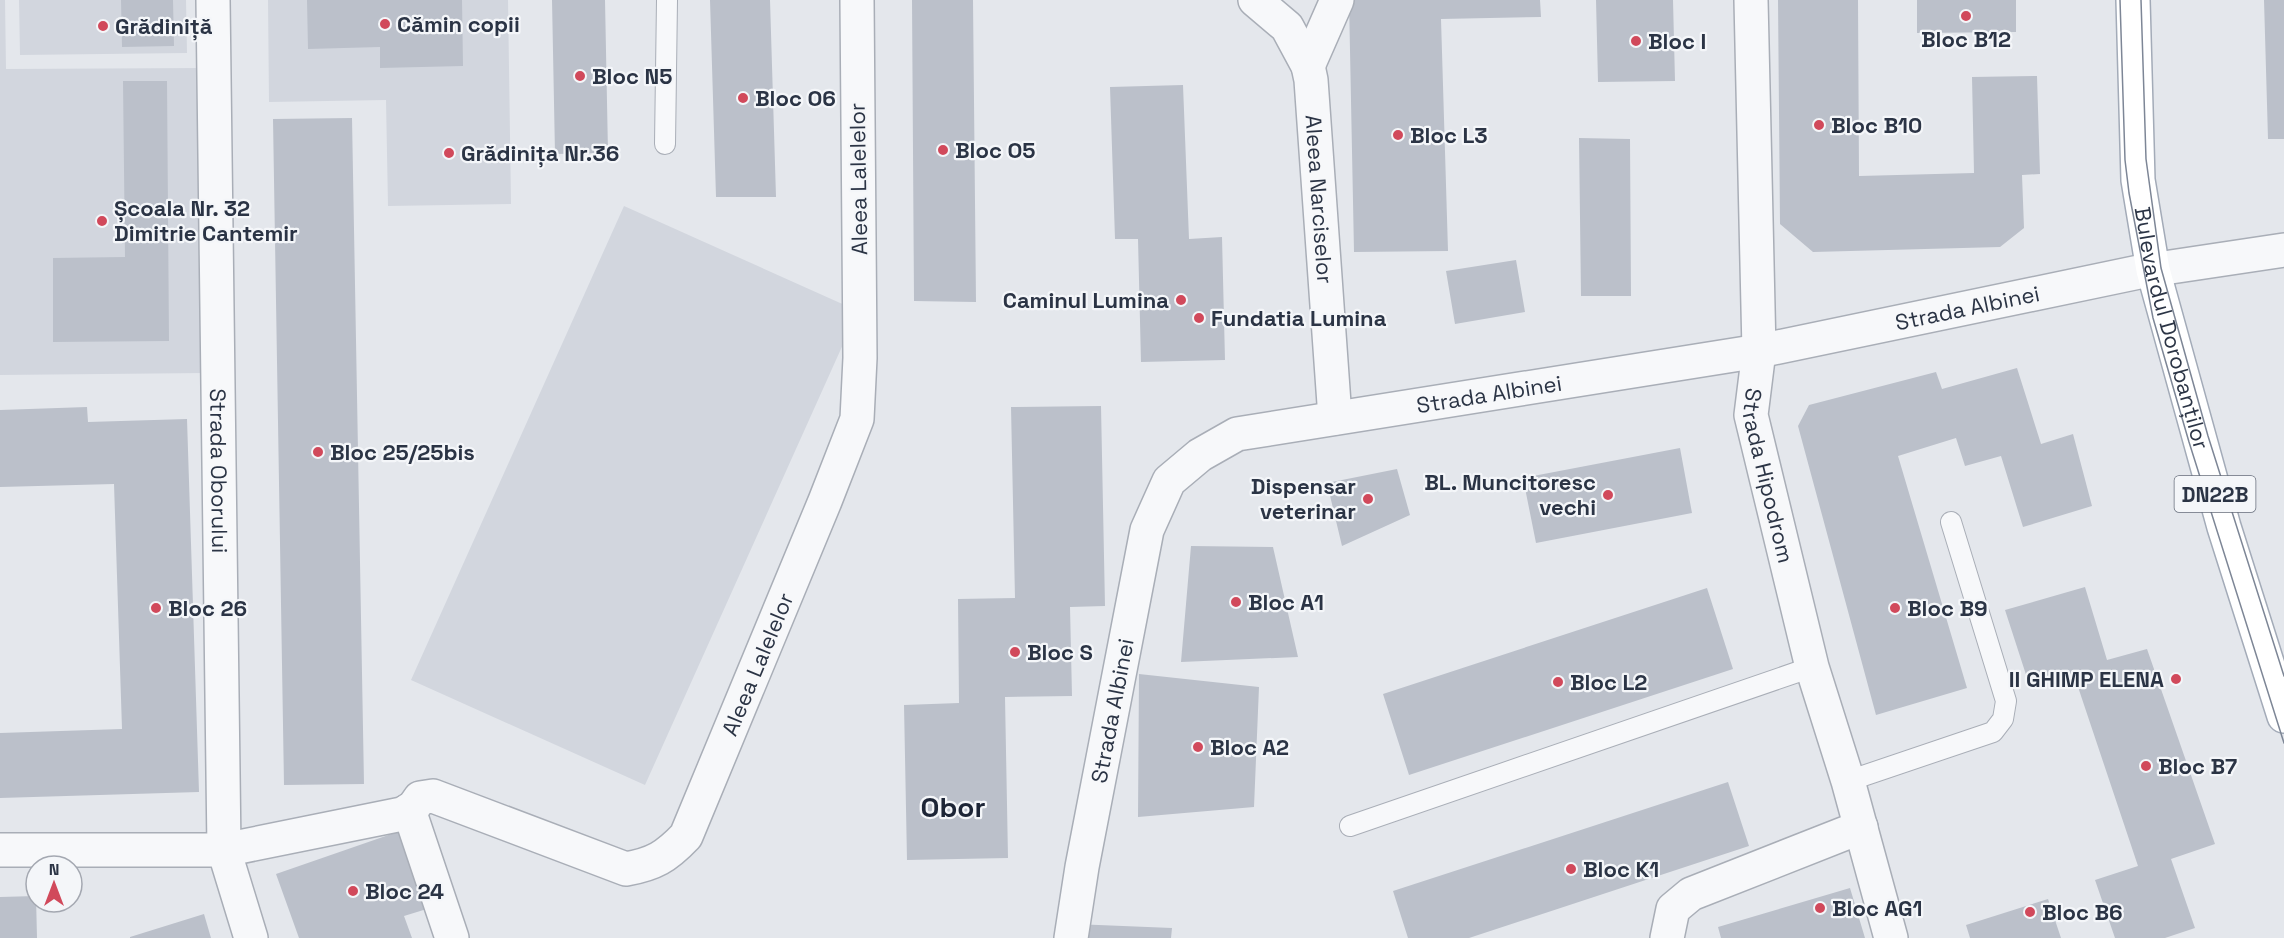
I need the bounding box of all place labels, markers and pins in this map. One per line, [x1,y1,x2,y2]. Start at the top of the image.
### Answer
marker: Bloc B12 [1959,9,1973,23]
place label: Cămin copii [397,10,520,38]
place label: Grădiniță [115,12,213,41]
marker: Cămin copii [378,17,392,31]
marker: Grădiniță [96,19,110,33]
place label: Bloc B12 [1921,25,2011,53]
place label: Bloc I [1648,27,1706,55]
marker: Bloc I [1629,34,1643,48]
place label: Bloc N5 [592,62,672,90]
marker: Bloc N5 [573,69,587,83]
place label: Bloc O6 [755,84,836,112]
marker: Bloc O6 [736,91,750,105]
place label: Bloc B10 [1831,111,1922,139]
marker: Bloc B10 [1812,118,1826,132]
place label: Bloc L3 [1410,121,1488,149]
marker: Bloc L3 [1391,128,1405,142]
place label: Bloc O5 [955,136,1035,164]
place label: Grădinița Nr.36 [461,139,619,168]
marker: Bloc O5 [936,143,950,157]
marker: Grădinița Nr.36 [442,146,456,160]
place label: Școala Nr. 32 Dimitrie Cantemir [114,194,298,247]
marker: Școala Nr. 32 Dimitrie Cantemir [95,214,109,228]
place label: Caminul Lumina [1003,286,1169,314]
marker: Caminul Lumina [1174,293,1188,307]
place label: Fundatia Lumina [1211,304,1387,332]
marker: Fundatia Lumina [1192,311,1206,325]
place label: Bloc 25/25bis [330,438,475,466]
marker: Bloc 25/25bis [311,445,325,459]
place label: BL. Muncitoresc vechi [1424,468,1596,521]
place label: Dispensar veterinar [1251,472,1356,525]
marker: BL. Muncitoresc vechi [1601,488,1615,502]
marker: Dispensar veterinar [1361,492,1375,506]
place label: Bloc A1 [1248,588,1324,616]
place label: Bloc 26 [168,594,247,622]
place label: Bloc B9 [1907,594,1988,622]
marker: Bloc A1 [1229,595,1243,609]
marker: Bloc 26 [149,601,163,615]
marker: Bloc B9 [1888,601,1902,615]
place label: Bloc S [1027,638,1093,666]
marker: Bloc S [1008,645,1022,659]
place label: II GHIMP ELENA [2009,665,2164,693]
place label: Bloc L2 [1570,668,1647,696]
marker: II GHIMP ELENA [2169,672,2183,686]
marker: Bloc L2 [1551,675,1565,689]
place label: Bloc A2 [1210,733,1289,761]
marker: Bloc A2 [1191,740,1205,754]
place label: Bloc B7 [2158,752,2237,780]
marker: Bloc B7 [2139,759,2153,773]
place label: Bloc K1 [1583,855,1659,883]
marker: Bloc K1 [1564,862,1578,876]
place label: Bloc 24 [365,877,444,905]
marker: Bloc 24 [346,884,360,898]
place label: Bloc AG1 [1832,894,1922,922]
place label: Bloc B6 [2042,898,2123,926]
marker: Bloc AG1 [1813,901,1827,915]
marker: Bloc B6 [2023,905,2037,919]

